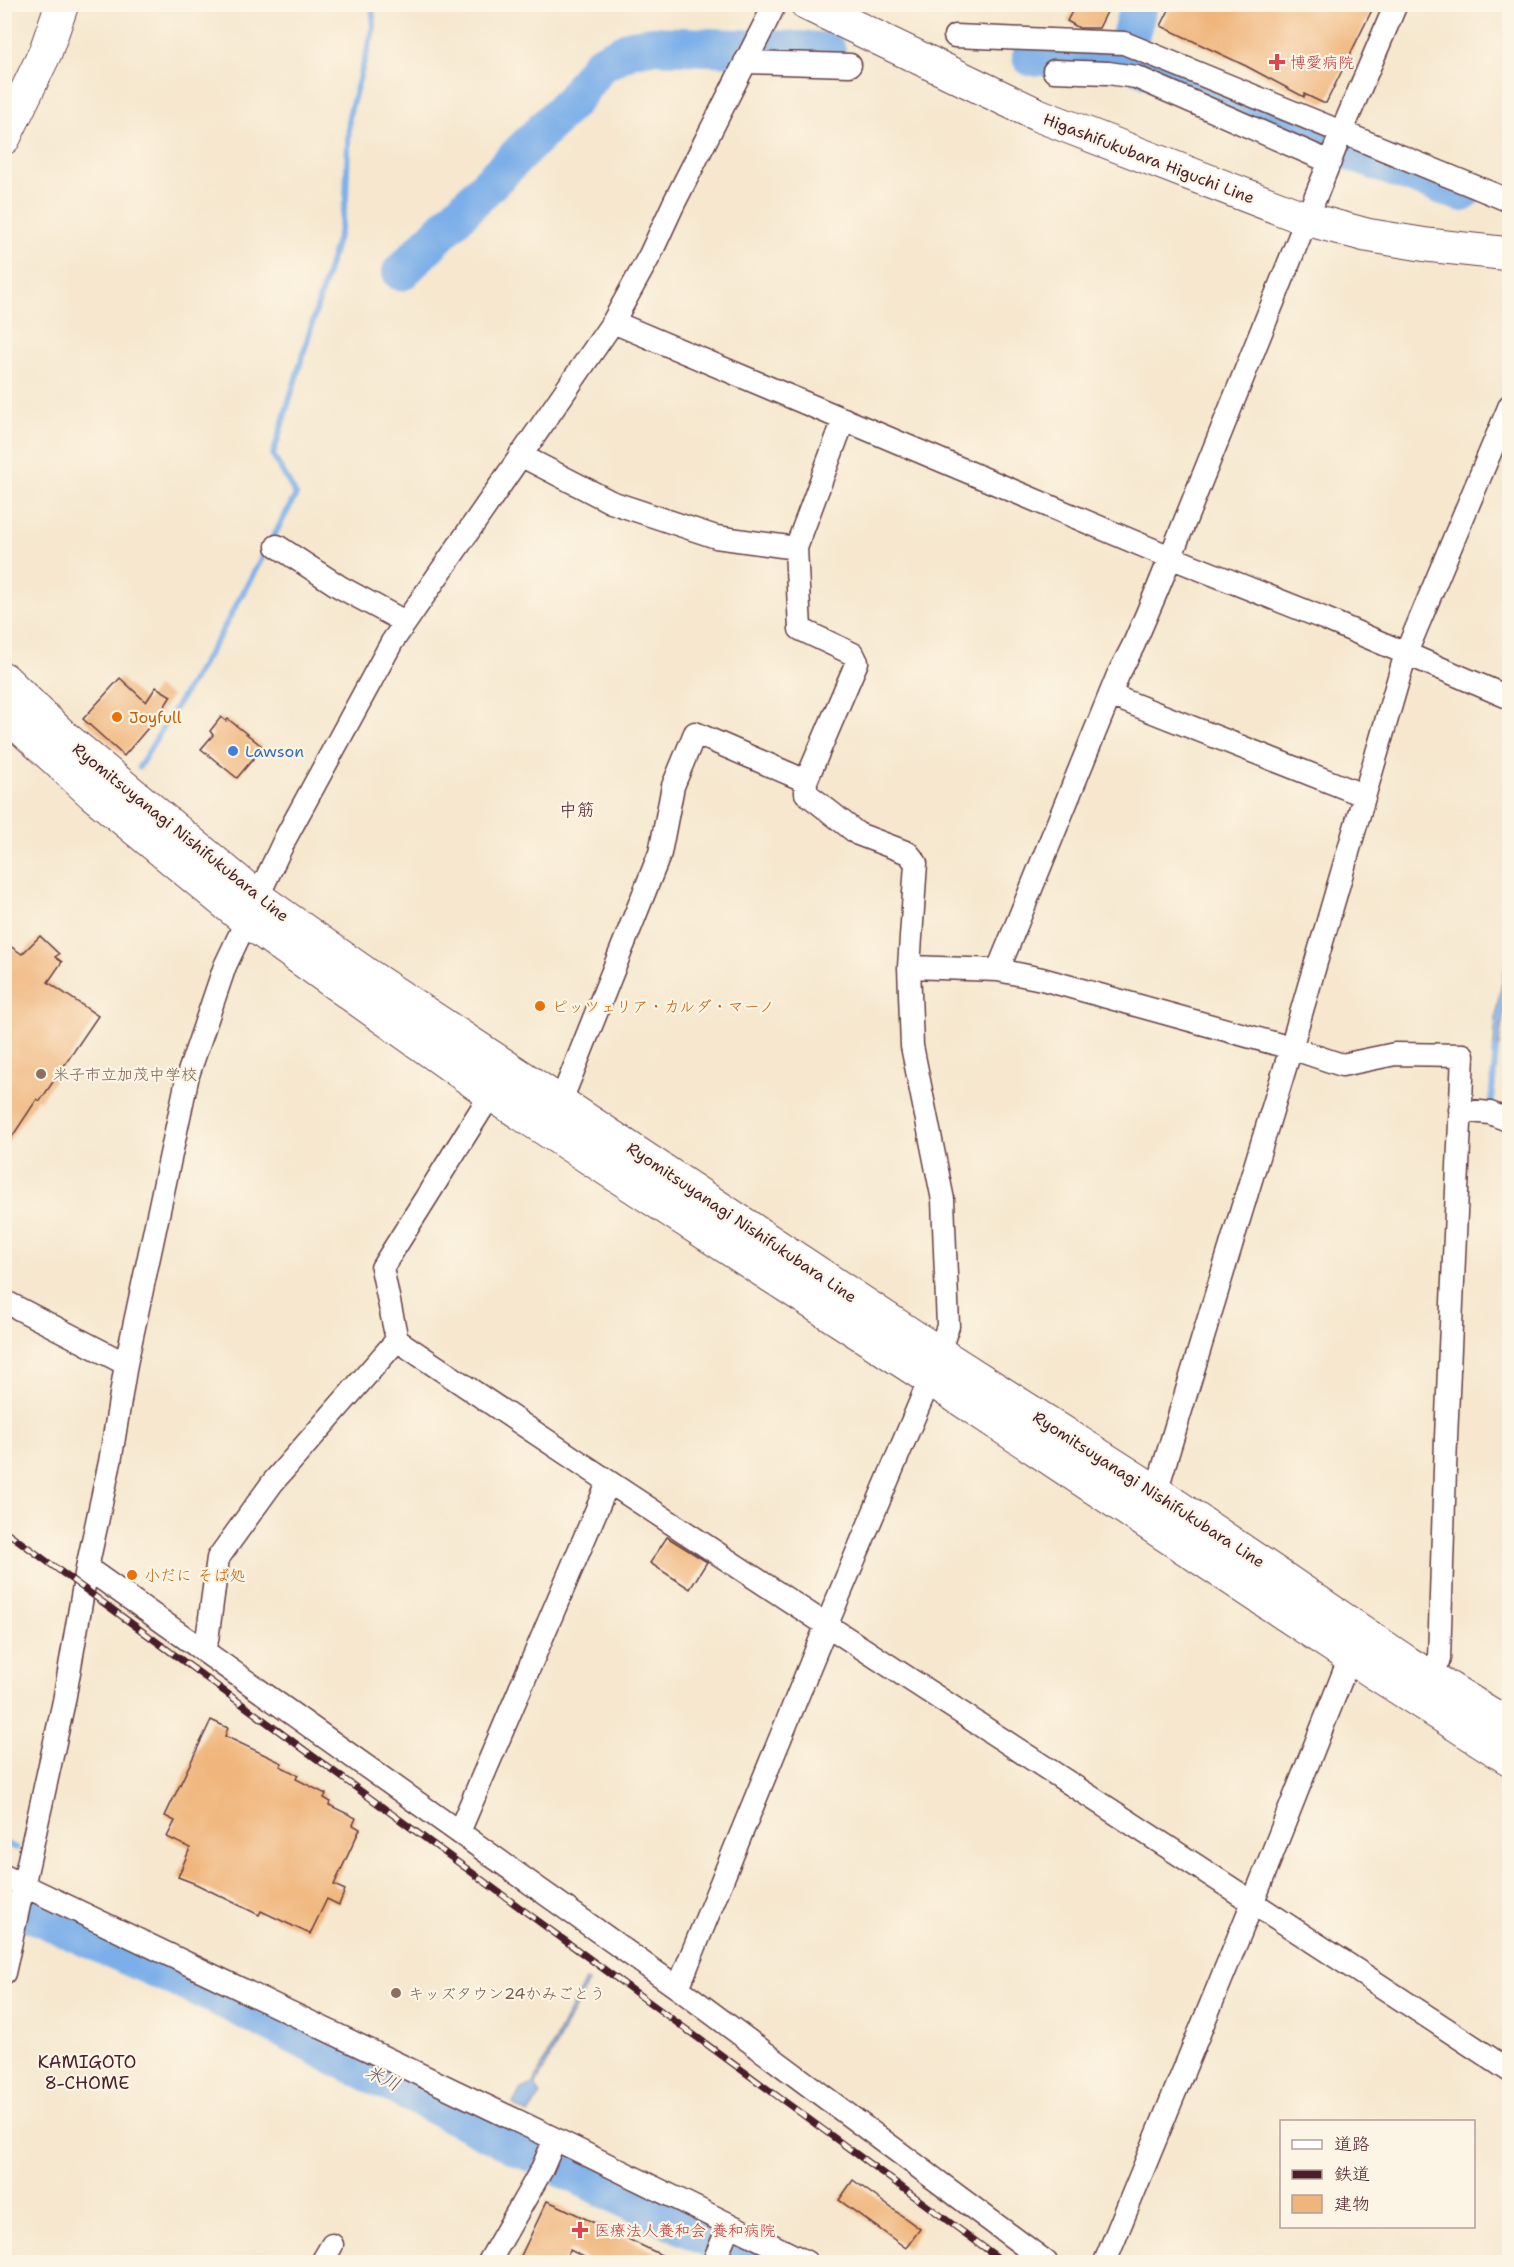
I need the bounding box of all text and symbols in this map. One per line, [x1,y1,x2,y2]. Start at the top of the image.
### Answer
place label: 博愛病院 [1290,52,1354,73]
marker: 博愛病院 [1268,53,1286,71]
street label: Higashifukubara Higuchi Line [1040,108,1257,209]
place label: Joyfull [129,707,182,728]
marker: Joyfull [110,710,124,724]
street label: Ryomitsuyanagi Nishifukubara Line [68,738,293,926]
place label: Lawson [245,741,304,762]
marker: Lawson [226,744,240,758]
district label: 中筋 [559,798,595,822]
place label: ピッツェリア・カルダ・マーノ [552,996,774,1017]
marker: ピッツェリア・カルダ・マーノ [533,999,547,1013]
place label: 米子市立加茂中学校 [53,1064,197,1085]
marker: 米子市立加茂中学校 [34,1067,48,1081]
street label: Ryomitsuyanagi Nishifukubara Line [623,1137,861,1307]
street label: Ryomitsuyanagi Nishifukubara Line [1029,1406,1269,1572]
place label: 小だに そば処 [144,1565,245,1586]
marker: 小だに そば処 [125,1568,139,1582]
place label: キッズタウン24かみごとう [408,1983,605,2004]
marker: キッズタウン24かみごとう [389,1986,403,2000]
district label: KAMIGOTO 8-CHOME [37,2050,137,2095]
water label: 米川 [362,2059,404,2097]
legend [1280,2120,1475,2228]
text: 道路 [1334,2132,1370,2156]
text: 鉄道 [1334,2162,1370,2186]
text: 建物 [1334,2192,1370,2216]
place label: 医療法人養和会 養和病院 [594,2220,775,2241]
marker: 医療法人養和会 養和病院 [571,2221,589,2239]

